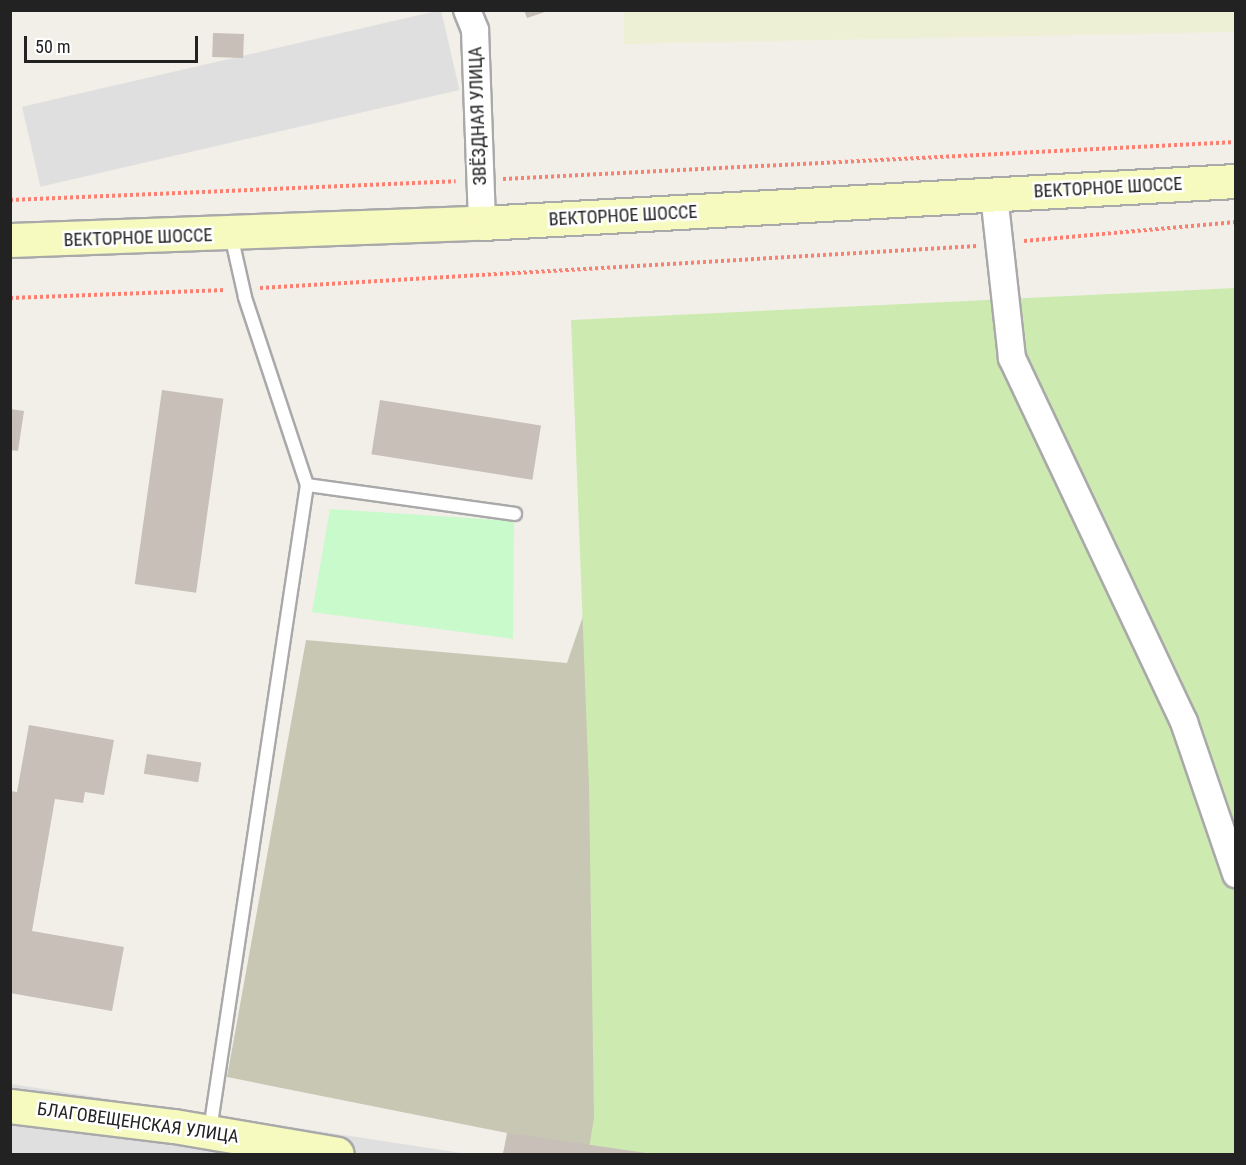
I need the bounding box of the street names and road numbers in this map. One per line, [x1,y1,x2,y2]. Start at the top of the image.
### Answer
street label: ЗВЁЗДНАЯ УЛИЦА [465,46,491,186]
street label: ВЕКТОРНОЕ ШОССЕ [1033,173,1183,203]
street label: ВЕКТОРНОЕ ШОССЕ [548,201,698,231]
street label: ВЕКТОРНОЕ ШОССЕ [63,225,213,251]
street label: БЛАГОВЕЩЕНСКАЯ УЛИЦА [36,1098,240,1148]

